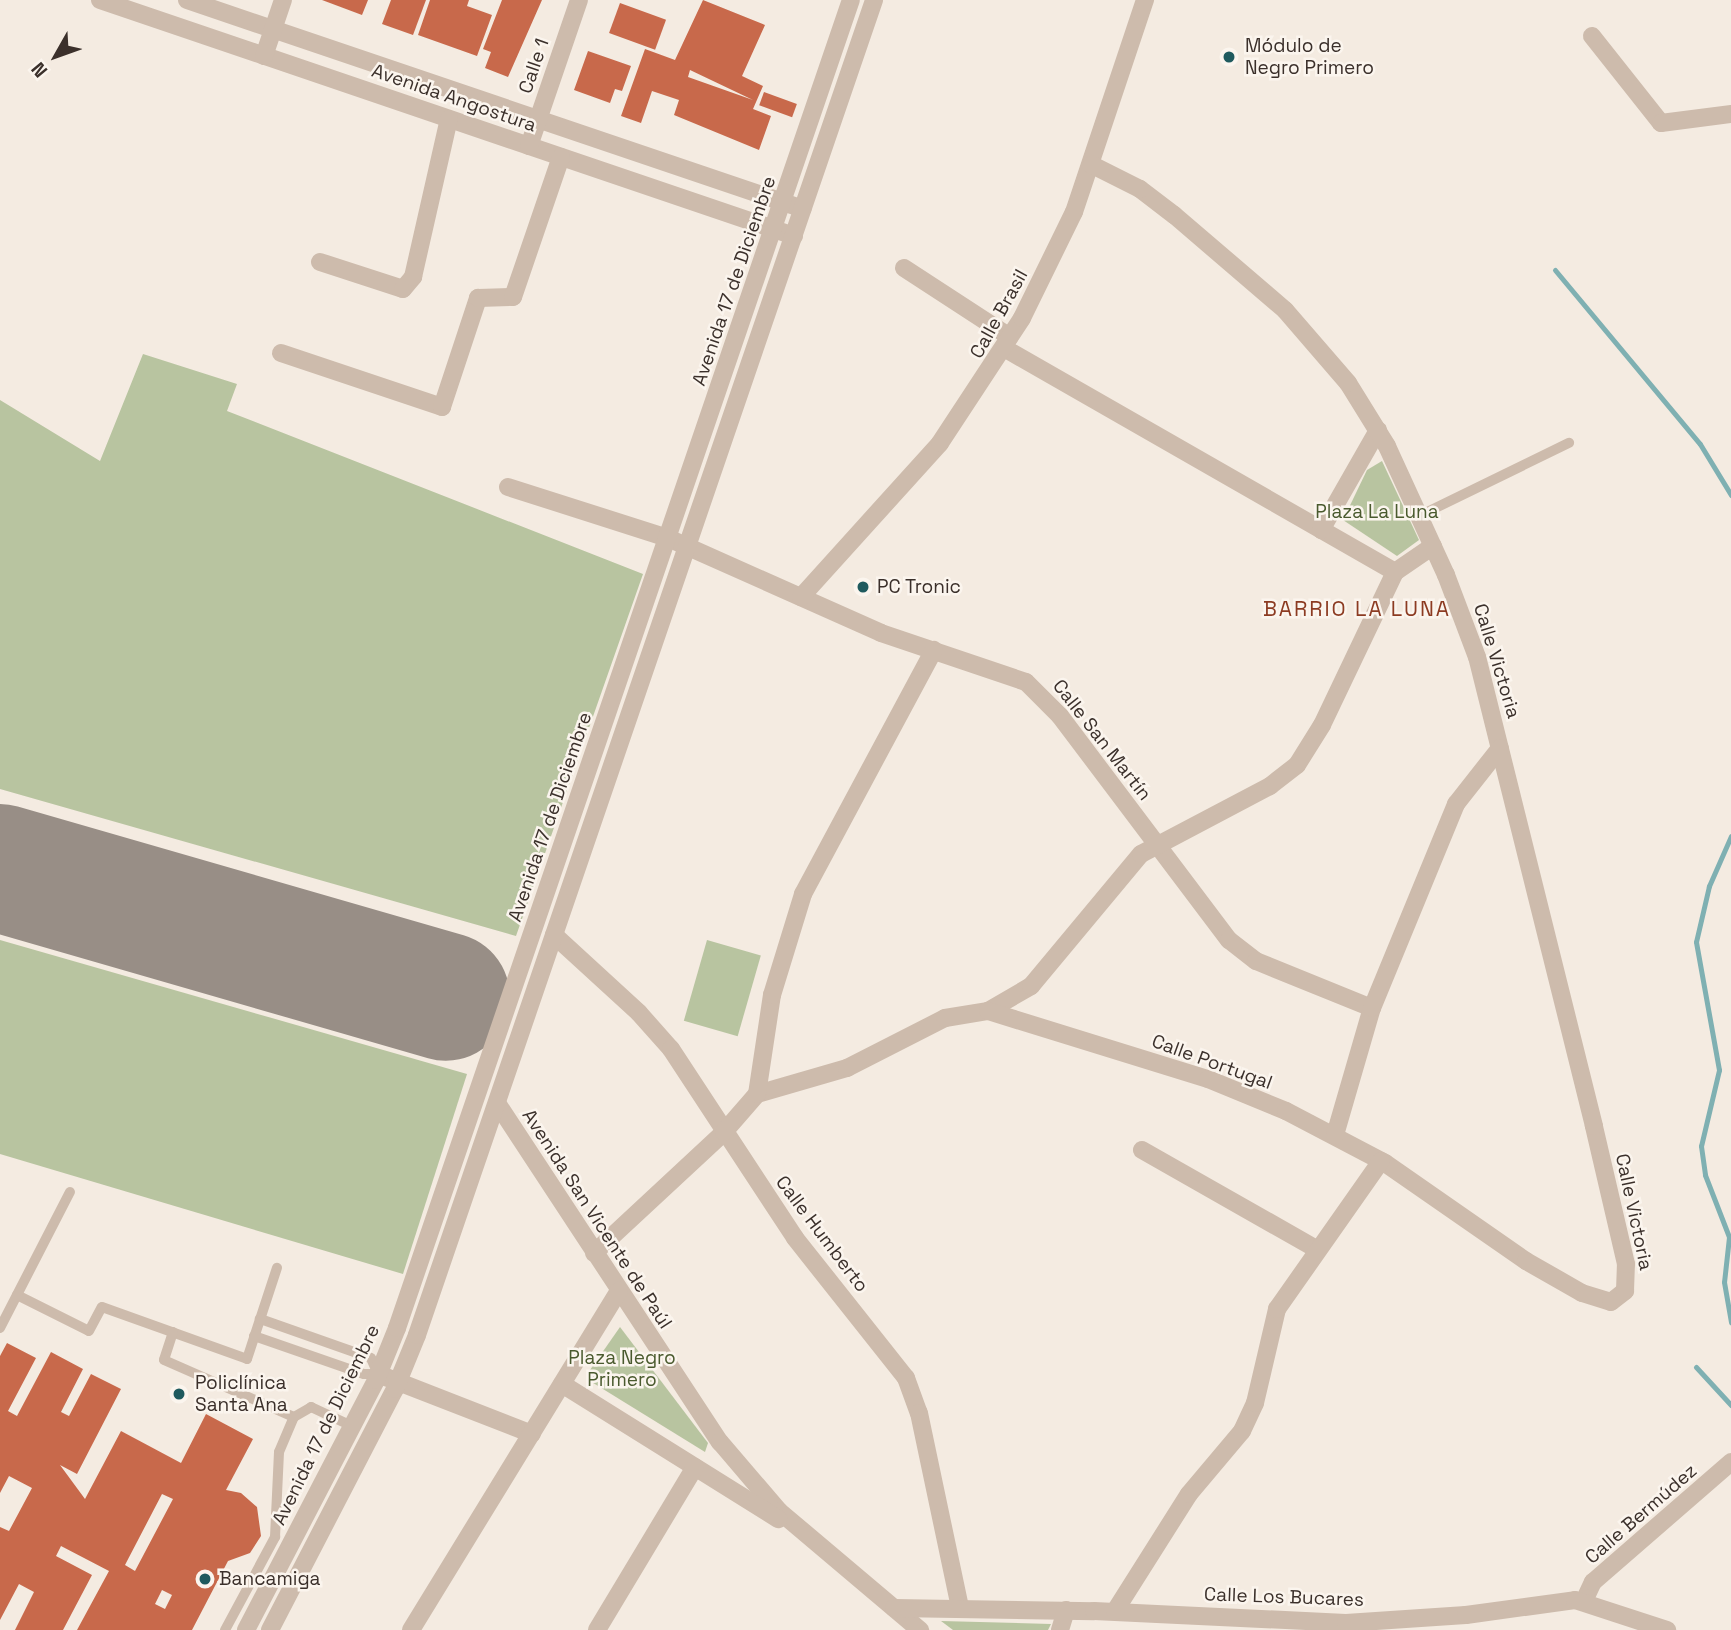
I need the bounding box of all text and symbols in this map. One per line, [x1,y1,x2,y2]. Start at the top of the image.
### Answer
north arrow [21,21,91,91]
place label: Módulo de Negro Primero [1245,35,1374,79]
street label: Calle 1 [514,36,554,96]
marker: Módulo de Negro Primero [1219,47,1239,67]
text: N [26,57,53,83]
street label: Avenida Angostura [369,59,539,137]
street label: Avenida 17 de Diciembre [687,173,781,389]
street label: Calle Brasil [965,266,1033,362]
park label: Plaza La Luna [1315,501,1439,523]
place label: PC Tronic [877,576,961,598]
marker: PC Tronic [855,579,871,595]
district label: BARRIO LA LUNA [1265,596,1449,622]
street label: Calle Victoria [1469,601,1525,721]
street label: Calle San Martín [1048,675,1156,805]
street label: Avenida 17 de Diciembre [503,709,597,925]
street label: Calle Portugal [1149,1030,1275,1094]
street label: Avenida San Vicente de Paúl [517,1105,677,1333]
street label: Calle Victoria [1610,1152,1658,1272]
street label: Calle Humberto [771,1171,873,1297]
street label: Avenida 17 de Diciembre [268,1321,384,1529]
park label: Plaza Negro Primero [568,1347,676,1391]
place label: Policlínica Santa Ana [195,1372,288,1416]
marker: Policlínica Santa Ana [169,1384,189,1404]
street label: Calle Bermúdez [1581,1459,1701,1569]
place label: Bancamiga [219,1568,321,1590]
marker: Bancamiga [197,1571,213,1587]
street label: Calle Los Bucares [1204,1583,1364,1611]

